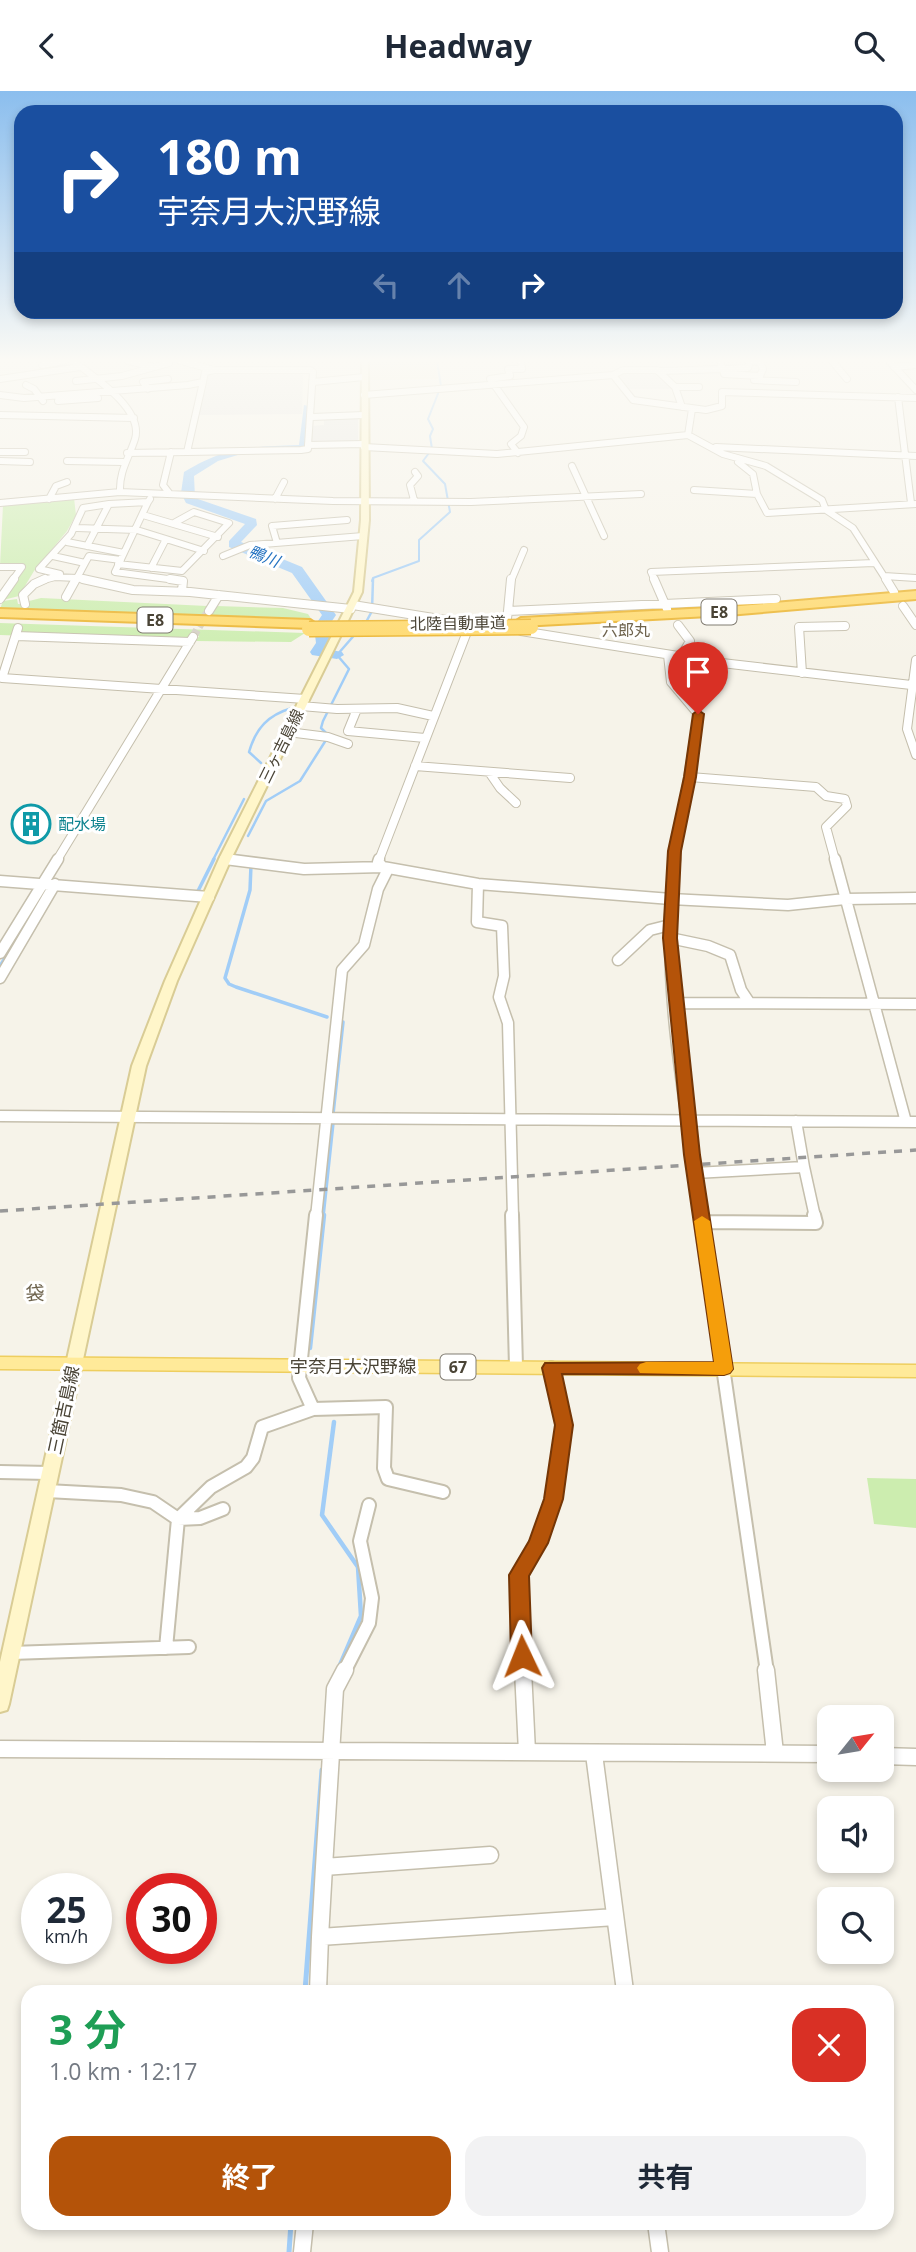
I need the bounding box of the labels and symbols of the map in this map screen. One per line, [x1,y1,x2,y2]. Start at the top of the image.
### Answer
water label: 鴨川 [245,540,285,573]
road number: E8 [702,599,736,625]
road number: E8 [138,607,172,633]
street label: 北陸自動車道 [410,611,506,635]
district label: 六郎丸 [602,619,650,641]
pin [668,642,728,714]
street label: 三ヶ吉島線 [254,705,308,787]
building icon: 配水場 [10,803,52,845]
place label: 配水場 [58,813,106,835]
district label: 袋 [25,1280,45,1306]
street label: 宇奈月大沢野線 [290,1354,416,1378]
road number: 67 [440,1355,476,1379]
street label: 三箇吉島線 [42,1363,84,1457]
position arrow [485,1619,559,1693]
north arrow [817,1705,894,1781]
speed limit sign: 30 [126,1873,217,1964]

